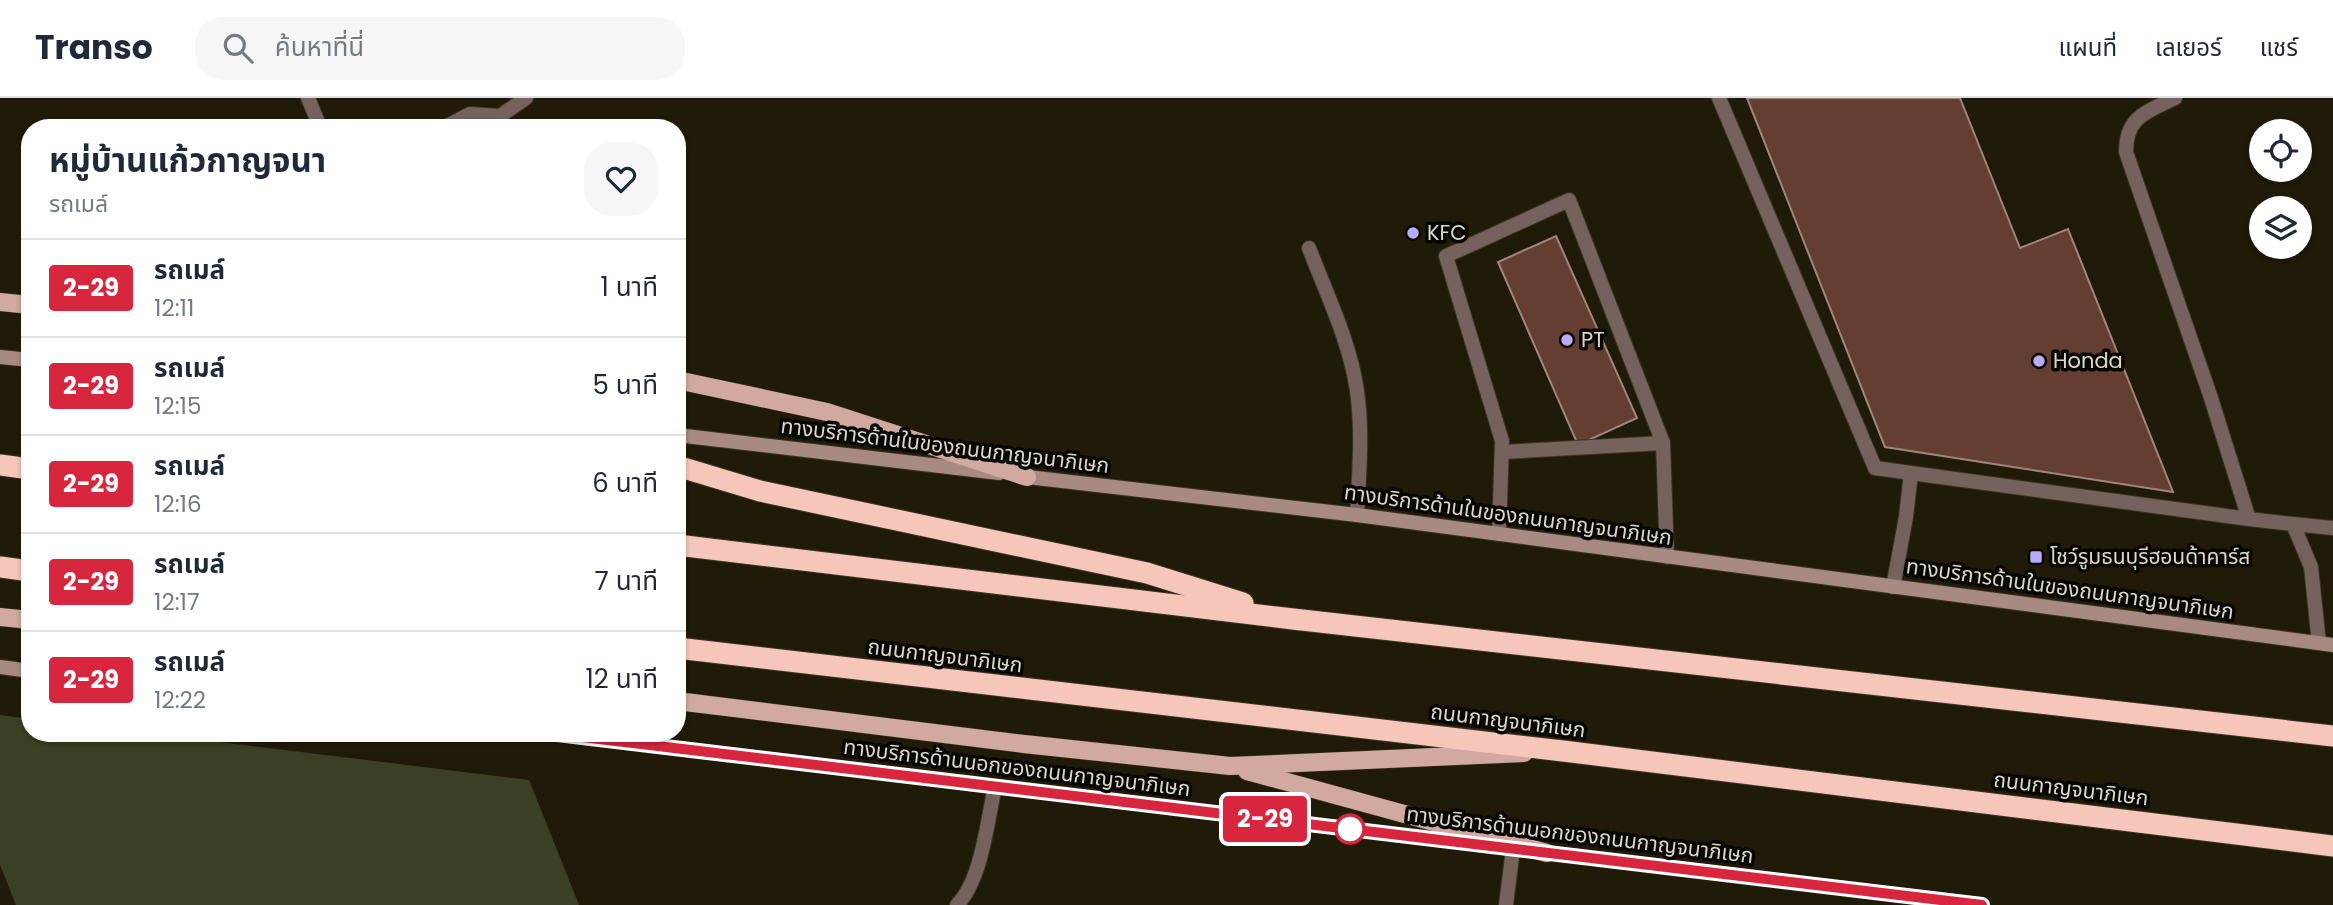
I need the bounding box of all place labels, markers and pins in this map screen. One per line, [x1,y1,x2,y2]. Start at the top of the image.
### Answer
place label: KFC [1427,218,1466,247]
marker: KFC [1405,225,1421,241]
place label: PT [1581,325,1605,354]
marker: PT [1559,332,1575,348]
place label: Honda [2053,346,2123,375]
marker: Honda [2031,353,2047,369]
place label: โชว์รูมธนบุรีฮอนด้าคาร์ส [2050,542,2250,571]
marker: โชว์รูมธนบุรีฮอนด้าคาร์ส [2028,549,2044,565]
unlabelled marker [1335,814,1365,844]

